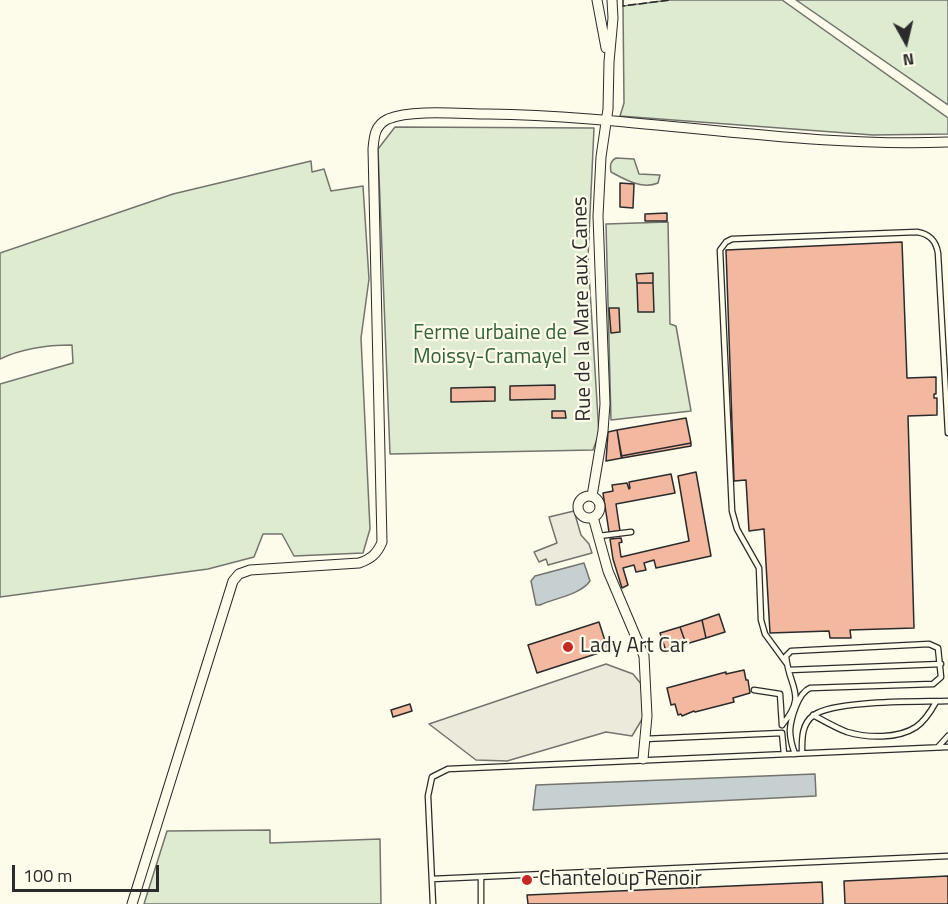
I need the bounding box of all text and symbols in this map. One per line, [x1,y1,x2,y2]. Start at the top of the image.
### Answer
north arrow [876,12,936,72]
text: N [901,47,916,72]
street label: Rue de la Mare aux Canes [568,196,598,422]
park label: Ferme urbaine de Moissy-Cramayel [413,321,567,371]
place label: Lady Art Car [580,634,687,660]
marker: Lady Art Car [561,640,575,654]
scale bar [15,853,162,891]
text: 100 m [23,862,72,889]
place label: Chanteloup Renoir [539,867,702,893]
marker: Chanteloup Renoir [520,873,534,887]

